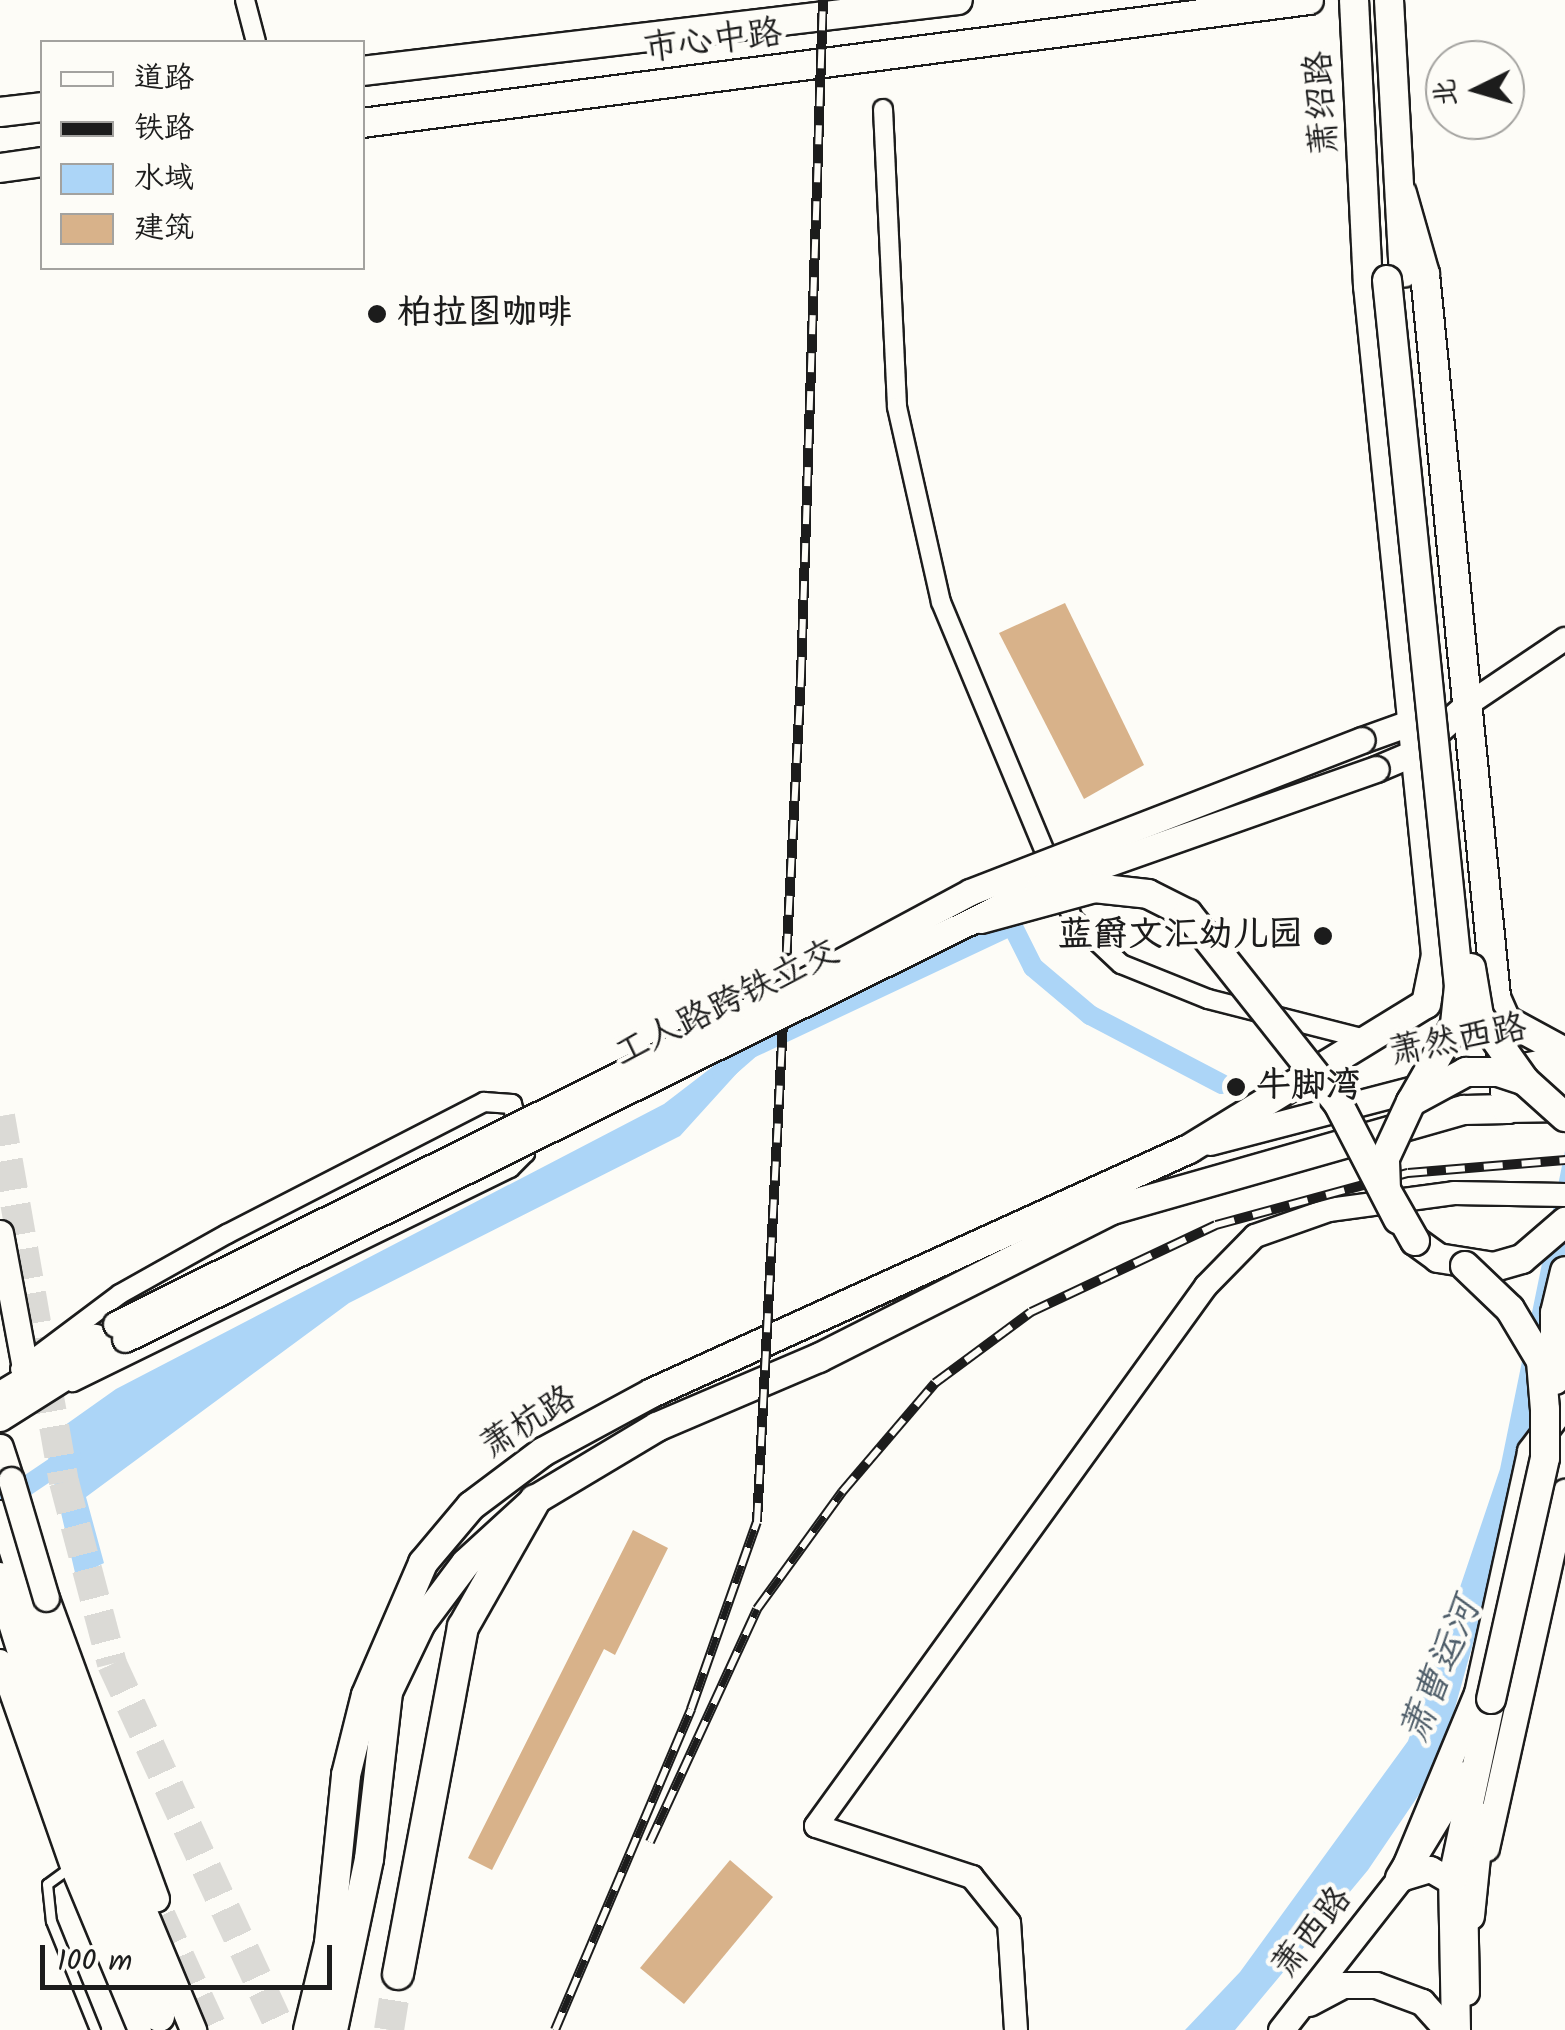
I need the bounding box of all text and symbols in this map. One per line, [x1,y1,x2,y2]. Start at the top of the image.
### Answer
street label: 市心中路 [641,13,785,71]
legend [40,40,365,270]
north arrow [1425,40,1525,140]
street label: 萧绍路 [1298,49,1348,157]
text: 道路 [134,55,194,103]
text: 北 [1423,77,1470,108]
text: 铁路 [134,105,194,153]
text: 水域 [134,155,194,203]
text: 建筑 [134,205,194,253]
place label: 柏拉图咖啡 [397,293,572,335]
marker: 柏拉图咖啡 [366,303,388,325]
place label: 蓝爵文汇幼儿园 [1058,915,1303,957]
marker: 蓝爵文汇幼儿园 [1312,925,1334,947]
street label: 工人路跨铁立交 [608,931,846,1077]
street label: 萧然西路 [1385,1007,1531,1075]
place label: 牛脚湾 [1256,1066,1361,1108]
marker: 牛脚湾 [1225,1076,1247,1098]
street label: 萧杭路 [473,1377,585,1469]
water label: 萧曹运河 [1392,1592,1492,1750]
street label: 萧西路 [1264,1879,1362,1987]
scale bar [45,1925,338,1987]
text: 100 m [57,1938,132,1986]

